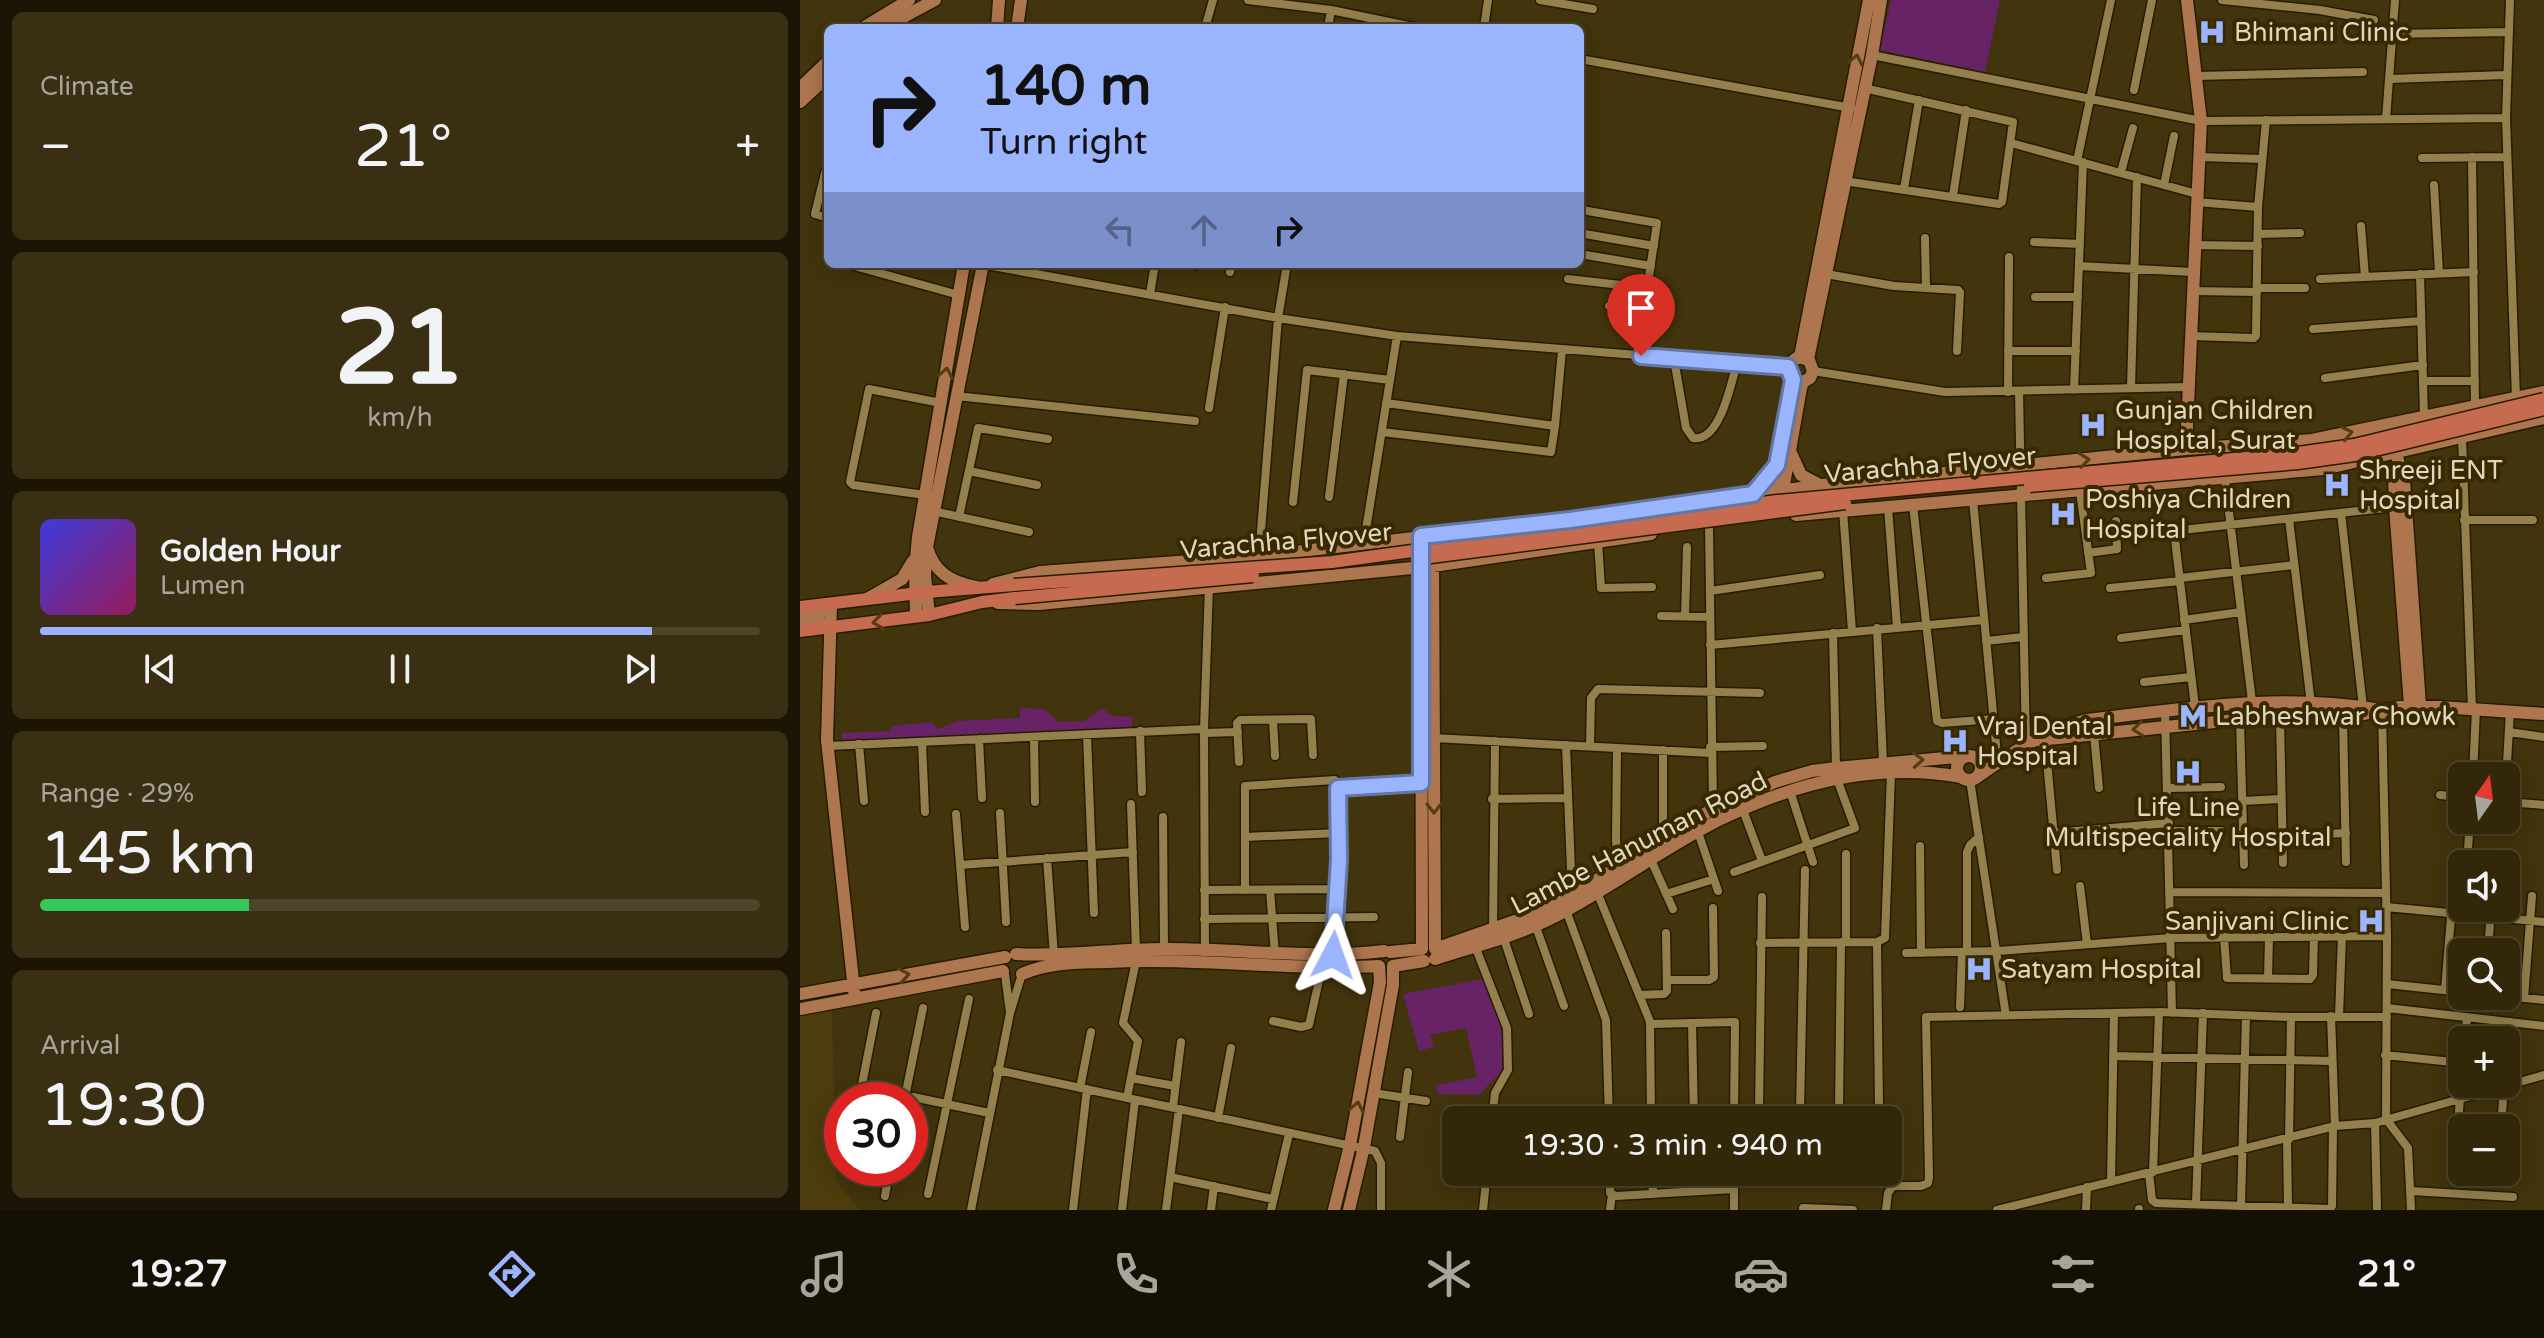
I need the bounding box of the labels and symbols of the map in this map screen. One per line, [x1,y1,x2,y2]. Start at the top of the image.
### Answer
hospital icon: Bhimani Clinic [2197,17,2227,47]
place label: Bhimani Clinic [2234,17,2409,48]
one-way arrow [1847,54,1864,67]
pin [1607,274,1675,356]
one-way arrow [937,366,954,380]
place label: Gunjan Children Hospital, Surat [2115,395,2314,456]
hospital icon: Gunjan Children Hospital, Surat [2078,410,2108,440]
one-way arrow [2340,425,2353,442]
street label: Varachha Flyover [1823,440,2037,490]
one-way arrow [2078,451,2091,468]
place label: Shreeji ENT Hospital [2359,455,2503,516]
hospital icon: Shreeji ENT Hospital [2322,470,2352,500]
place label: Poshiya Children Hospital [2085,484,2291,545]
hospital icon: Poshiya Children Hospital [2048,499,2078,529]
street label: Varachha Flyover [1179,516,1393,566]
one-way arrow [872,613,885,630]
metro station icon: Labheshwar Chowk [2178,701,2208,731]
place label: Labheshwar Chowk [2215,701,2456,732]
place label: Vraj Dental Hospital [1977,711,2112,772]
one-way arrow [2131,721,2144,738]
hospital icon: Vraj Dental Hospital [1940,726,1970,756]
one-way arrow [1912,751,1925,768]
hospital icon: Life Line Multispeciality Hospital [2173,757,2203,787]
north arrow [2448,762,2520,834]
street label: Lambe Hanuman Road [1506,765,1772,921]
place label: Life Line Multispeciality Hospital [2045,792,2331,853]
one-way arrow [1425,802,1443,815]
place label: Sanjivani Clinic [2165,906,2349,937]
hospital icon: Sanjivani Clinic [2356,906,2386,936]
position arrow [1291,913,1375,997]
hospital icon: Satyam Hospital [1964,954,1994,984]
place label: Satyam Hospital [2001,954,2202,985]
one-way arrow [897,967,911,984]
speed limit sign: 30 [824,1082,928,1186]
one-way arrow [1348,1100,1365,1113]

